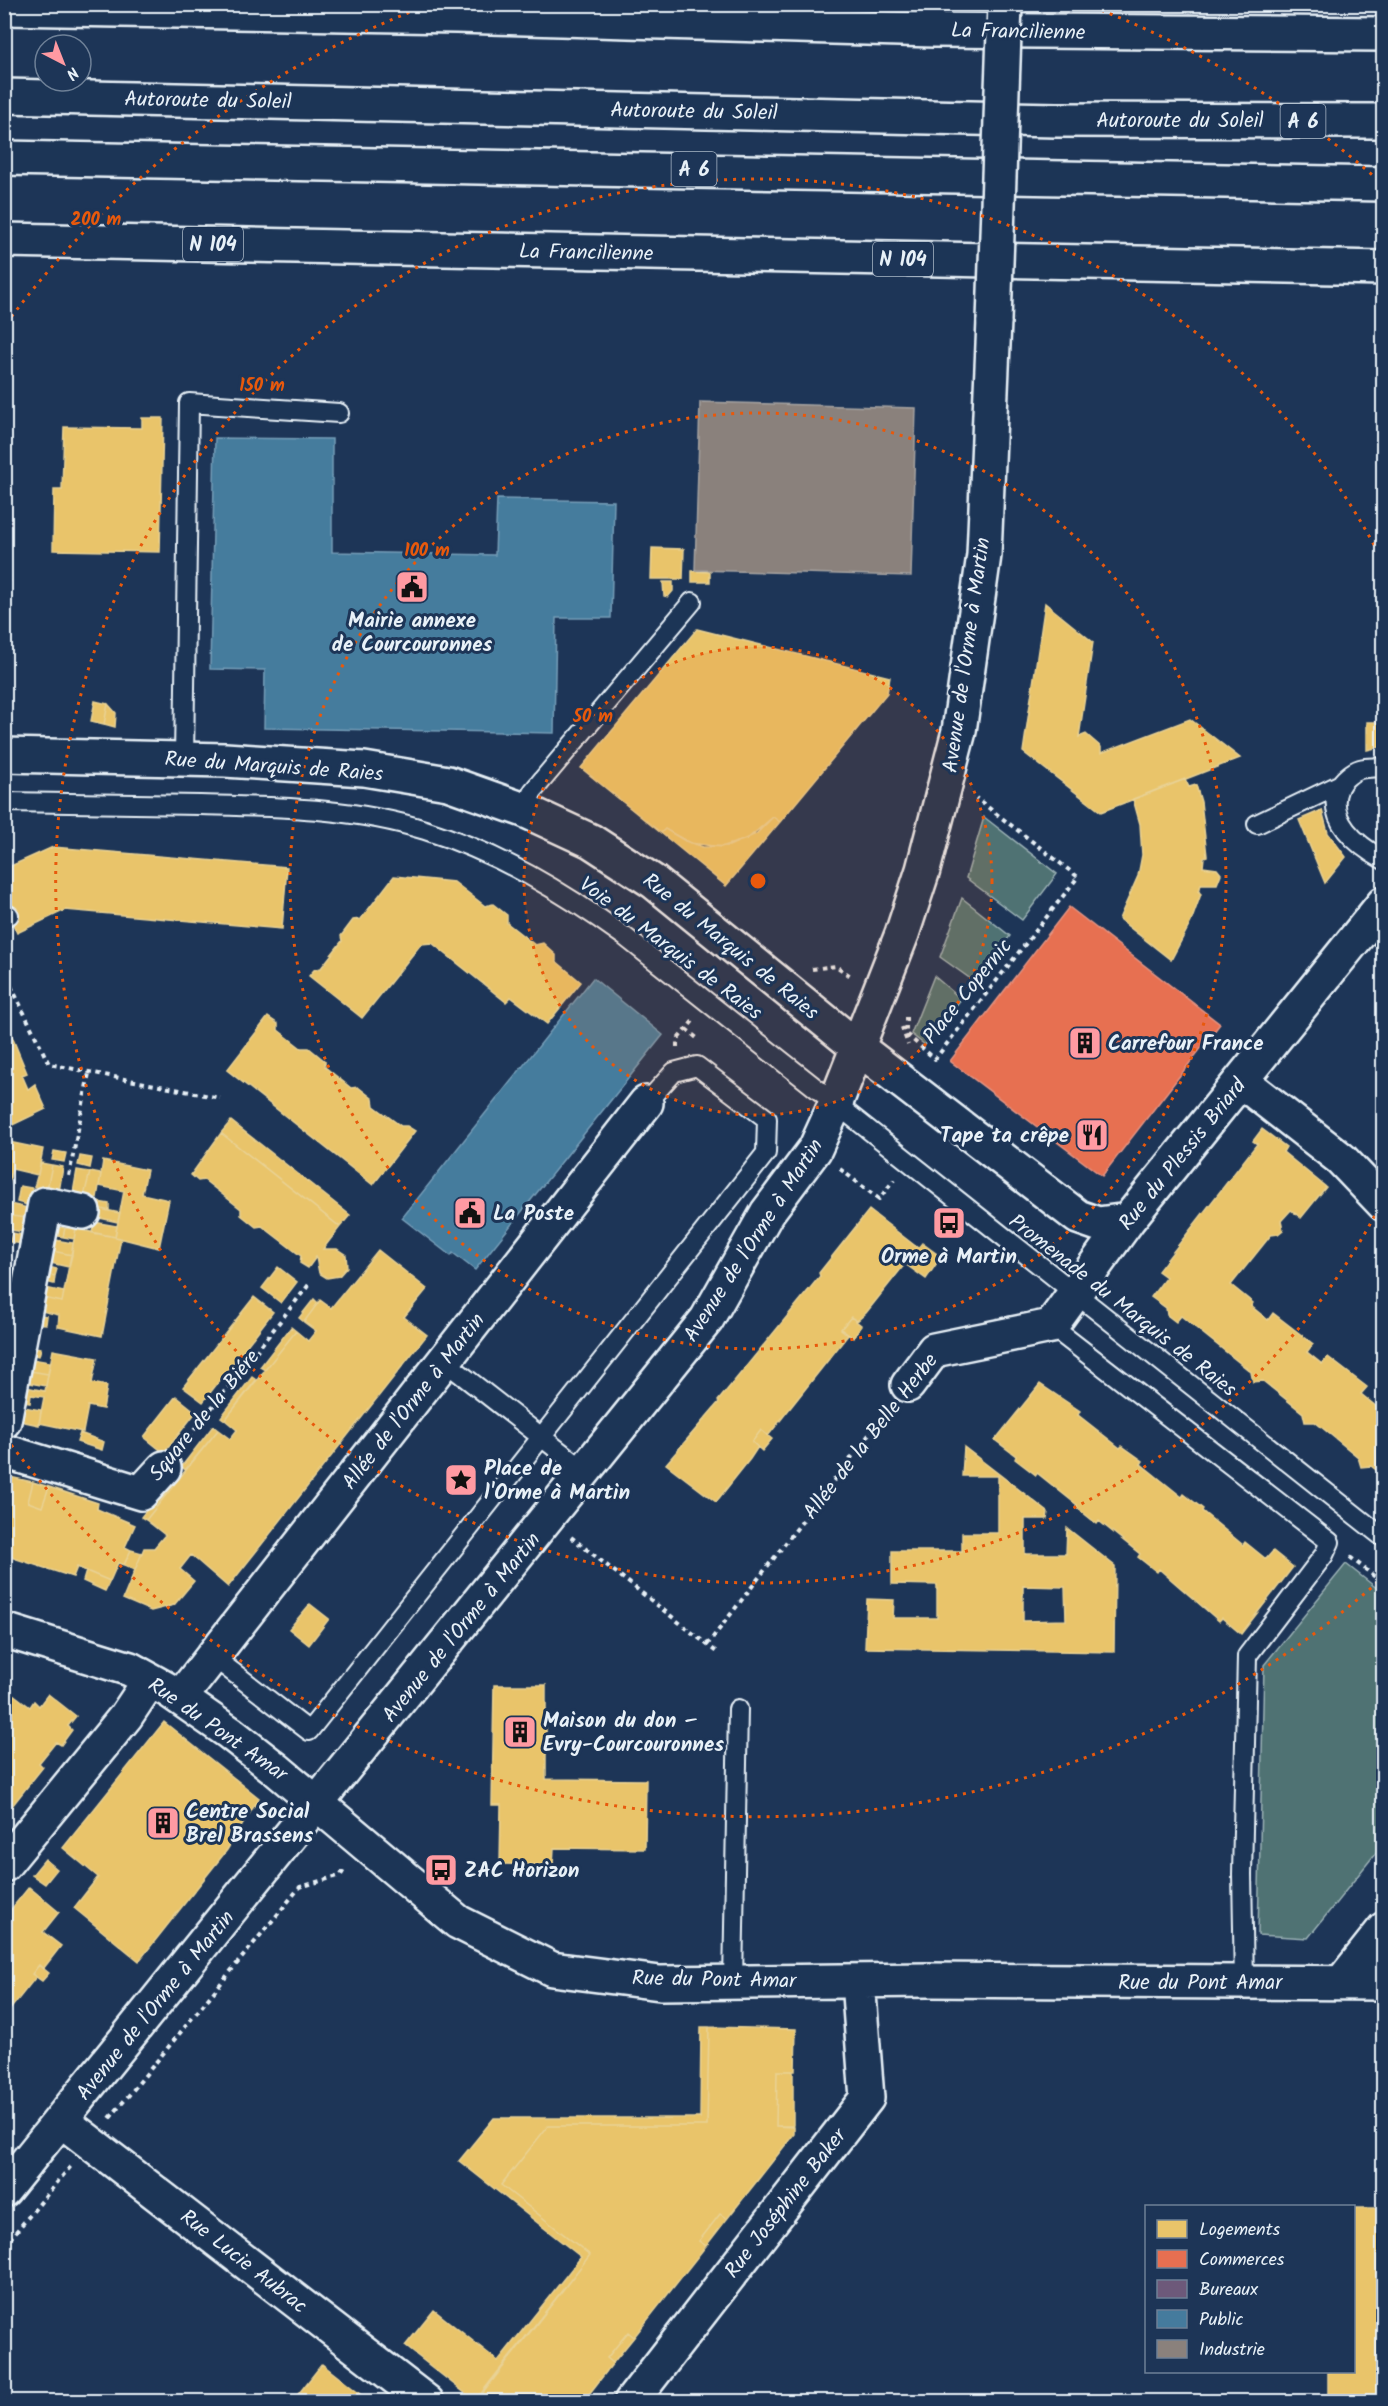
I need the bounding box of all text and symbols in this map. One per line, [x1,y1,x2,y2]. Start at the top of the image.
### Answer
street label: La Francilienne [950,15,1086,50]
north arrow [33,33,93,93]
text: N [60,60,84,86]
street label: Autoroute du Soleil [124,84,292,119]
street label: Autoroute du Soleil [610,95,778,130]
road number: A 6 [1280,104,1326,138]
street label: Autoroute du Soleil [1096,105,1264,138]
road number: A 6 [672,152,716,186]
text: 200 m [71,206,122,235]
road number: N 104 [183,227,243,261]
street label: La Francilienne [518,236,654,271]
road number: N 104 [873,242,933,276]
text: 150 m [239,372,285,401]
street label: Avenue de l'Orme à Martin [935,535,1000,775]
text: 100 m [404,537,450,566]
public building icon: Mairie annexe de Courcouronnes [394,569,430,605]
place label: Mairie annexe de Courcouronnes [332,605,492,662]
text: 50 m [572,703,613,732]
street label: Rue du Marquis de Raies [164,743,384,792]
street label: Rue du Marquis de Raies [635,865,826,1029]
street label: Voie du Marquis de Raies [571,869,769,1029]
centre of rings [748,871,768,891]
street label: Place Copernic [915,932,1021,1052]
building icon: Carrefour France [1067,1025,1103,1061]
place label: Carrefour France [1108,1028,1264,1061]
street label: Rue du Plessis Briard [1111,1071,1255,1238]
restaurant icon: Tape ta crêpe [1074,1117,1110,1153]
place label: Tape ta crêpe [940,1120,1069,1153]
street label: Avenue de l'Orme à Martin [676,1132,833,1349]
public building icon: La Poste [452,1195,488,1231]
place label: La Poste [493,1198,574,1231]
bus stop icon: Orme à Martin [931,1205,967,1241]
street label: Promenade du Marquis de Raies [1001,1206,1243,1406]
place label: Orme à Martin [881,1241,1017,1274]
street label: Allée de l'Orme à Martin [334,1306,494,1498]
street label: Square de la Biére [141,1342,269,1489]
street label: Allée de la Belle Herbe [795,1346,947,1527]
place label: Place de l'Orme à Martin [484,1453,630,1510]
place icon: Place de l'Orme à Martin [443,1462,479,1498]
street label: Avenue de l'Orme à Martin [375,1525,550,1731]
street label: Rue du Pont Amar [140,1670,295,1791]
place label: Maison du don – Evry-Courcouronnes [543,1705,724,1762]
building icon: Maison du don – Evry-Courcouronnes [502,1714,538,1750]
place label: Centre Social Brel Brassens [186,1796,314,1853]
building icon: Centre Social Brel Brassens [145,1805,181,1841]
bus stop icon: ZAC Horizon [423,1852,459,1888]
place label: ZAC Horizon [464,1855,579,1888]
street label: Avenue de l'Orme à Martin [69,1903,244,2109]
street label: Rue du Pont Amar [632,1963,797,1998]
street label: Rue du Pont Amar [1118,1967,1283,2000]
street label: Rue Joséphine Baker [717,2121,856,2286]
street label: Rue Lucie Aubrac [172,2202,314,2323]
legend [1145,2205,1355,2373]
text: Logements [1199,2216,1281,2245]
text: Commerces [1199,2246,1285,2275]
text: Bureaux [1199,2276,1258,2305]
text: Public [1199,2306,1244,2335]
text: Industrie [1199,2336,1265,2365]

